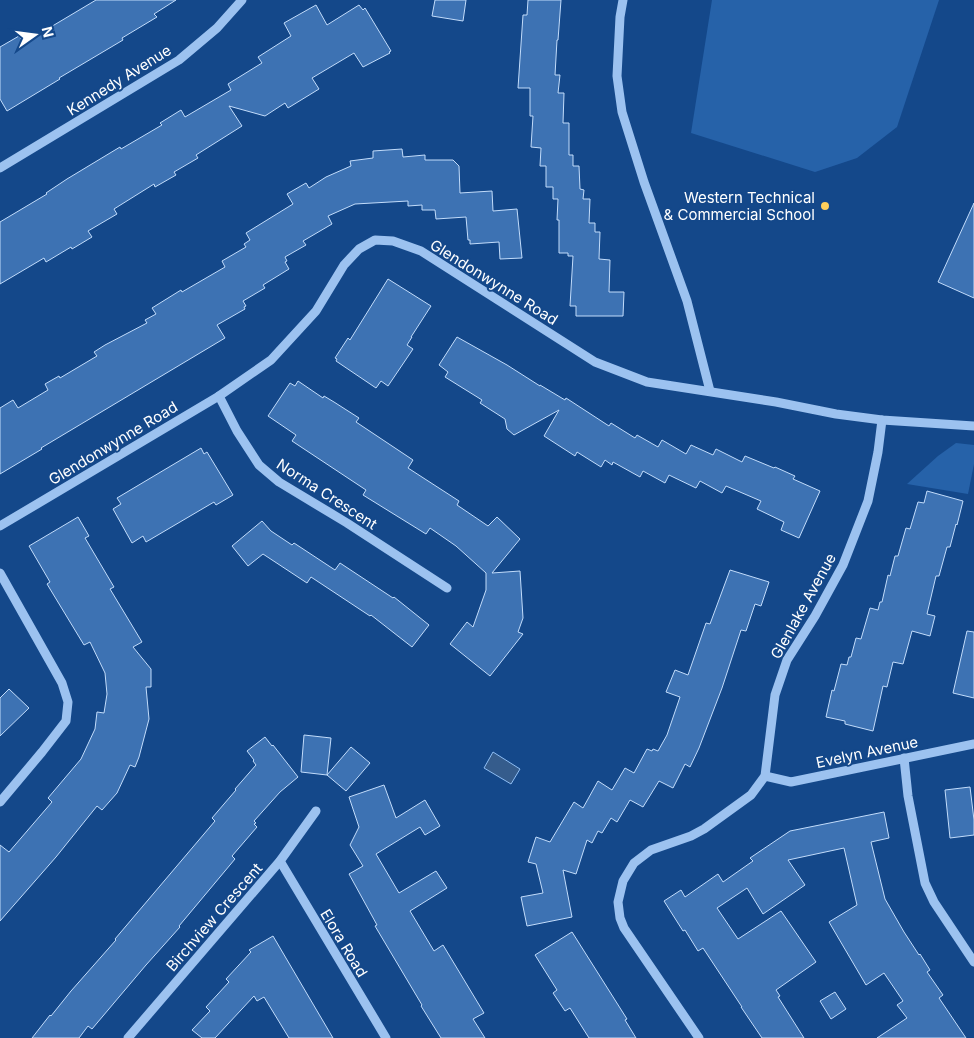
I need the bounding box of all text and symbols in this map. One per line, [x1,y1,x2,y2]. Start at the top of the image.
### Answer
north arrow [10,10,60,60]
text: N [39,25,58,39]
street label: Kennedy Avenue [63,40,175,120]
place label: Western Technical & Commercial School [664,188,815,224]
marker: Western Technical & Commercial School [819,200,831,212]
street label: Glendonwynne Road [427,235,561,329]
street label: Glendonwynne Road [45,397,181,489]
street label: Norma Crescent [273,454,381,534]
street label: Glenlake Avenue [766,550,840,662]
street label: Evelyn Avenue [814,732,920,772]
street label: Birchview Crescent [162,859,266,975]
street label: Elora Road [316,905,372,981]

